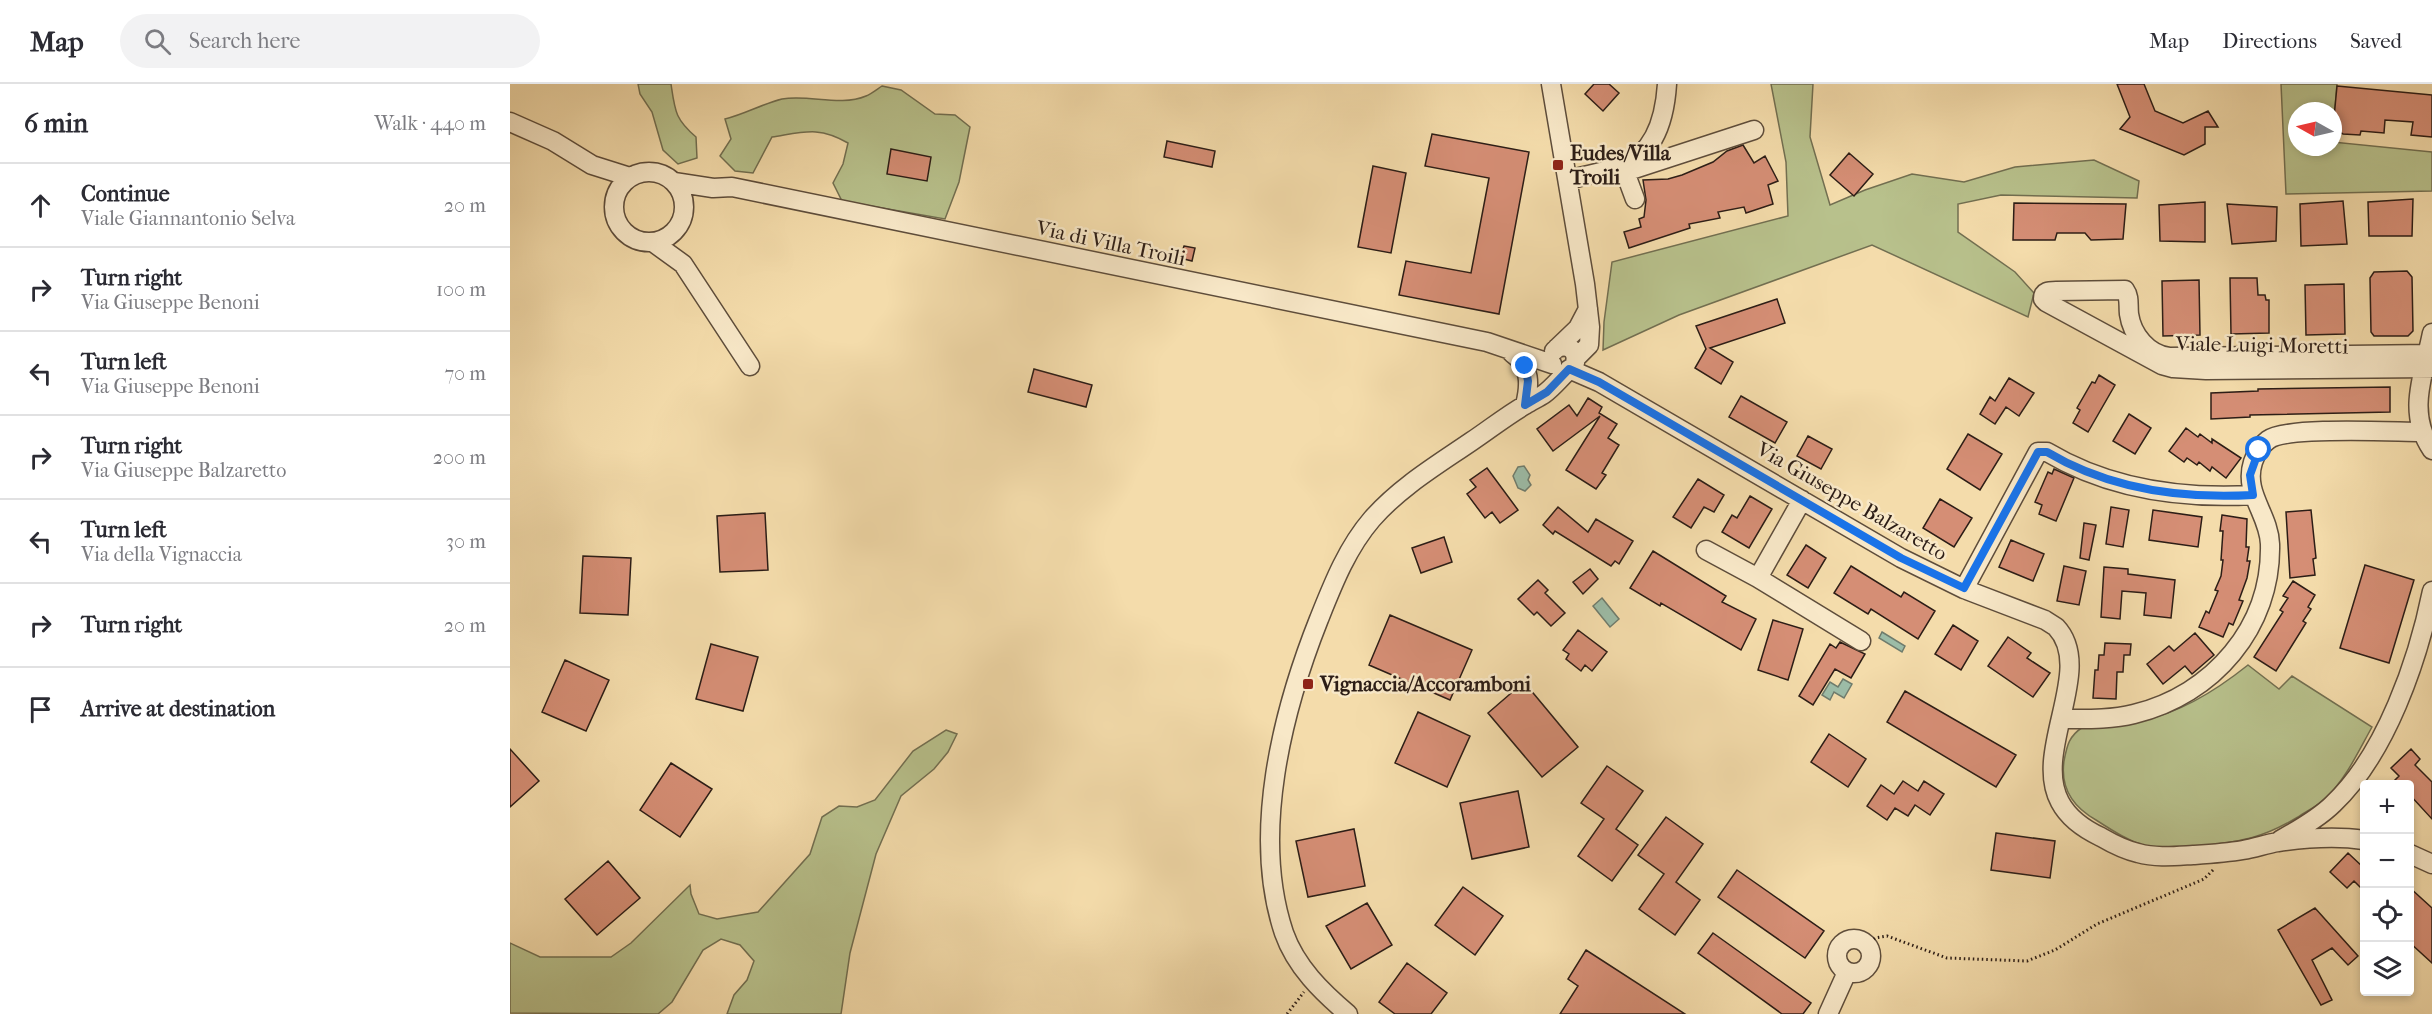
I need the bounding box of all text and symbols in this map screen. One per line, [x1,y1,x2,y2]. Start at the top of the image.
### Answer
search box [120,14,540,68]
text: Map [30,25,84,58]
icon: search [141,25,174,58]
text: Search here [189,28,300,54]
text: Map [2149,29,2189,53]
text: Directions [2222,29,2317,53]
text: Saved [2350,29,2402,53]
north arrow [2288,102,2342,156]
text: 6 min [24,108,88,139]
text: Walk · 440 m [374,112,486,135]
place label: Eudes/Villa Troili [1569,141,1672,189]
marker: Eudes/Villa Troili [1551,158,1565,172]
text: Continue [81,181,170,207]
icon: ahead [24,189,57,222]
text: 20 m [444,194,486,217]
text: Viale Giannantonio Selva [81,207,295,230]
street label: Via di Villa Troili [1033,215,1188,271]
text: Turn right [81,265,182,291]
icon: right [24,273,57,306]
text: 100 m [436,278,486,301]
text: Via Giuseppe Benoni [81,291,260,314]
street label: Viale Luigi Moretti [2175,331,2348,359]
text: Turn left [81,349,167,375]
route end [1511,352,1537,378]
icon: left [24,357,57,390]
text: 70 m [444,362,486,385]
text: Via Giuseppe Benoni [81,375,260,398]
text: Turn right [81,433,182,459]
street label: Via Giuseppe Balzaretto [1752,436,1951,565]
route start [2245,436,2271,462]
icon: right [24,441,57,474]
text: 200 m [433,446,486,469]
text: Via Giuseppe Balzaretto [81,459,286,482]
text: Turn left [81,517,167,543]
icon: left [24,525,57,558]
text: 30 m [446,530,486,553]
text: Via della Vignaccia [81,543,242,566]
icon: right [24,609,57,642]
text: Turn right [81,612,182,638]
text: 20 m [444,614,486,637]
place label: Vignaccia/Accoramboni [1319,672,1532,696]
marker: Vignaccia/Accoramboni [1301,677,1315,691]
icon: arrive [24,693,57,726]
text: Arrive at destination [81,696,275,722]
map controls [2360,780,2414,996]
button: + [2360,780,2414,834]
button: − [2360,834,2414,888]
button: locate [2360,888,2414,942]
button: layers [2360,942,2414,996]

